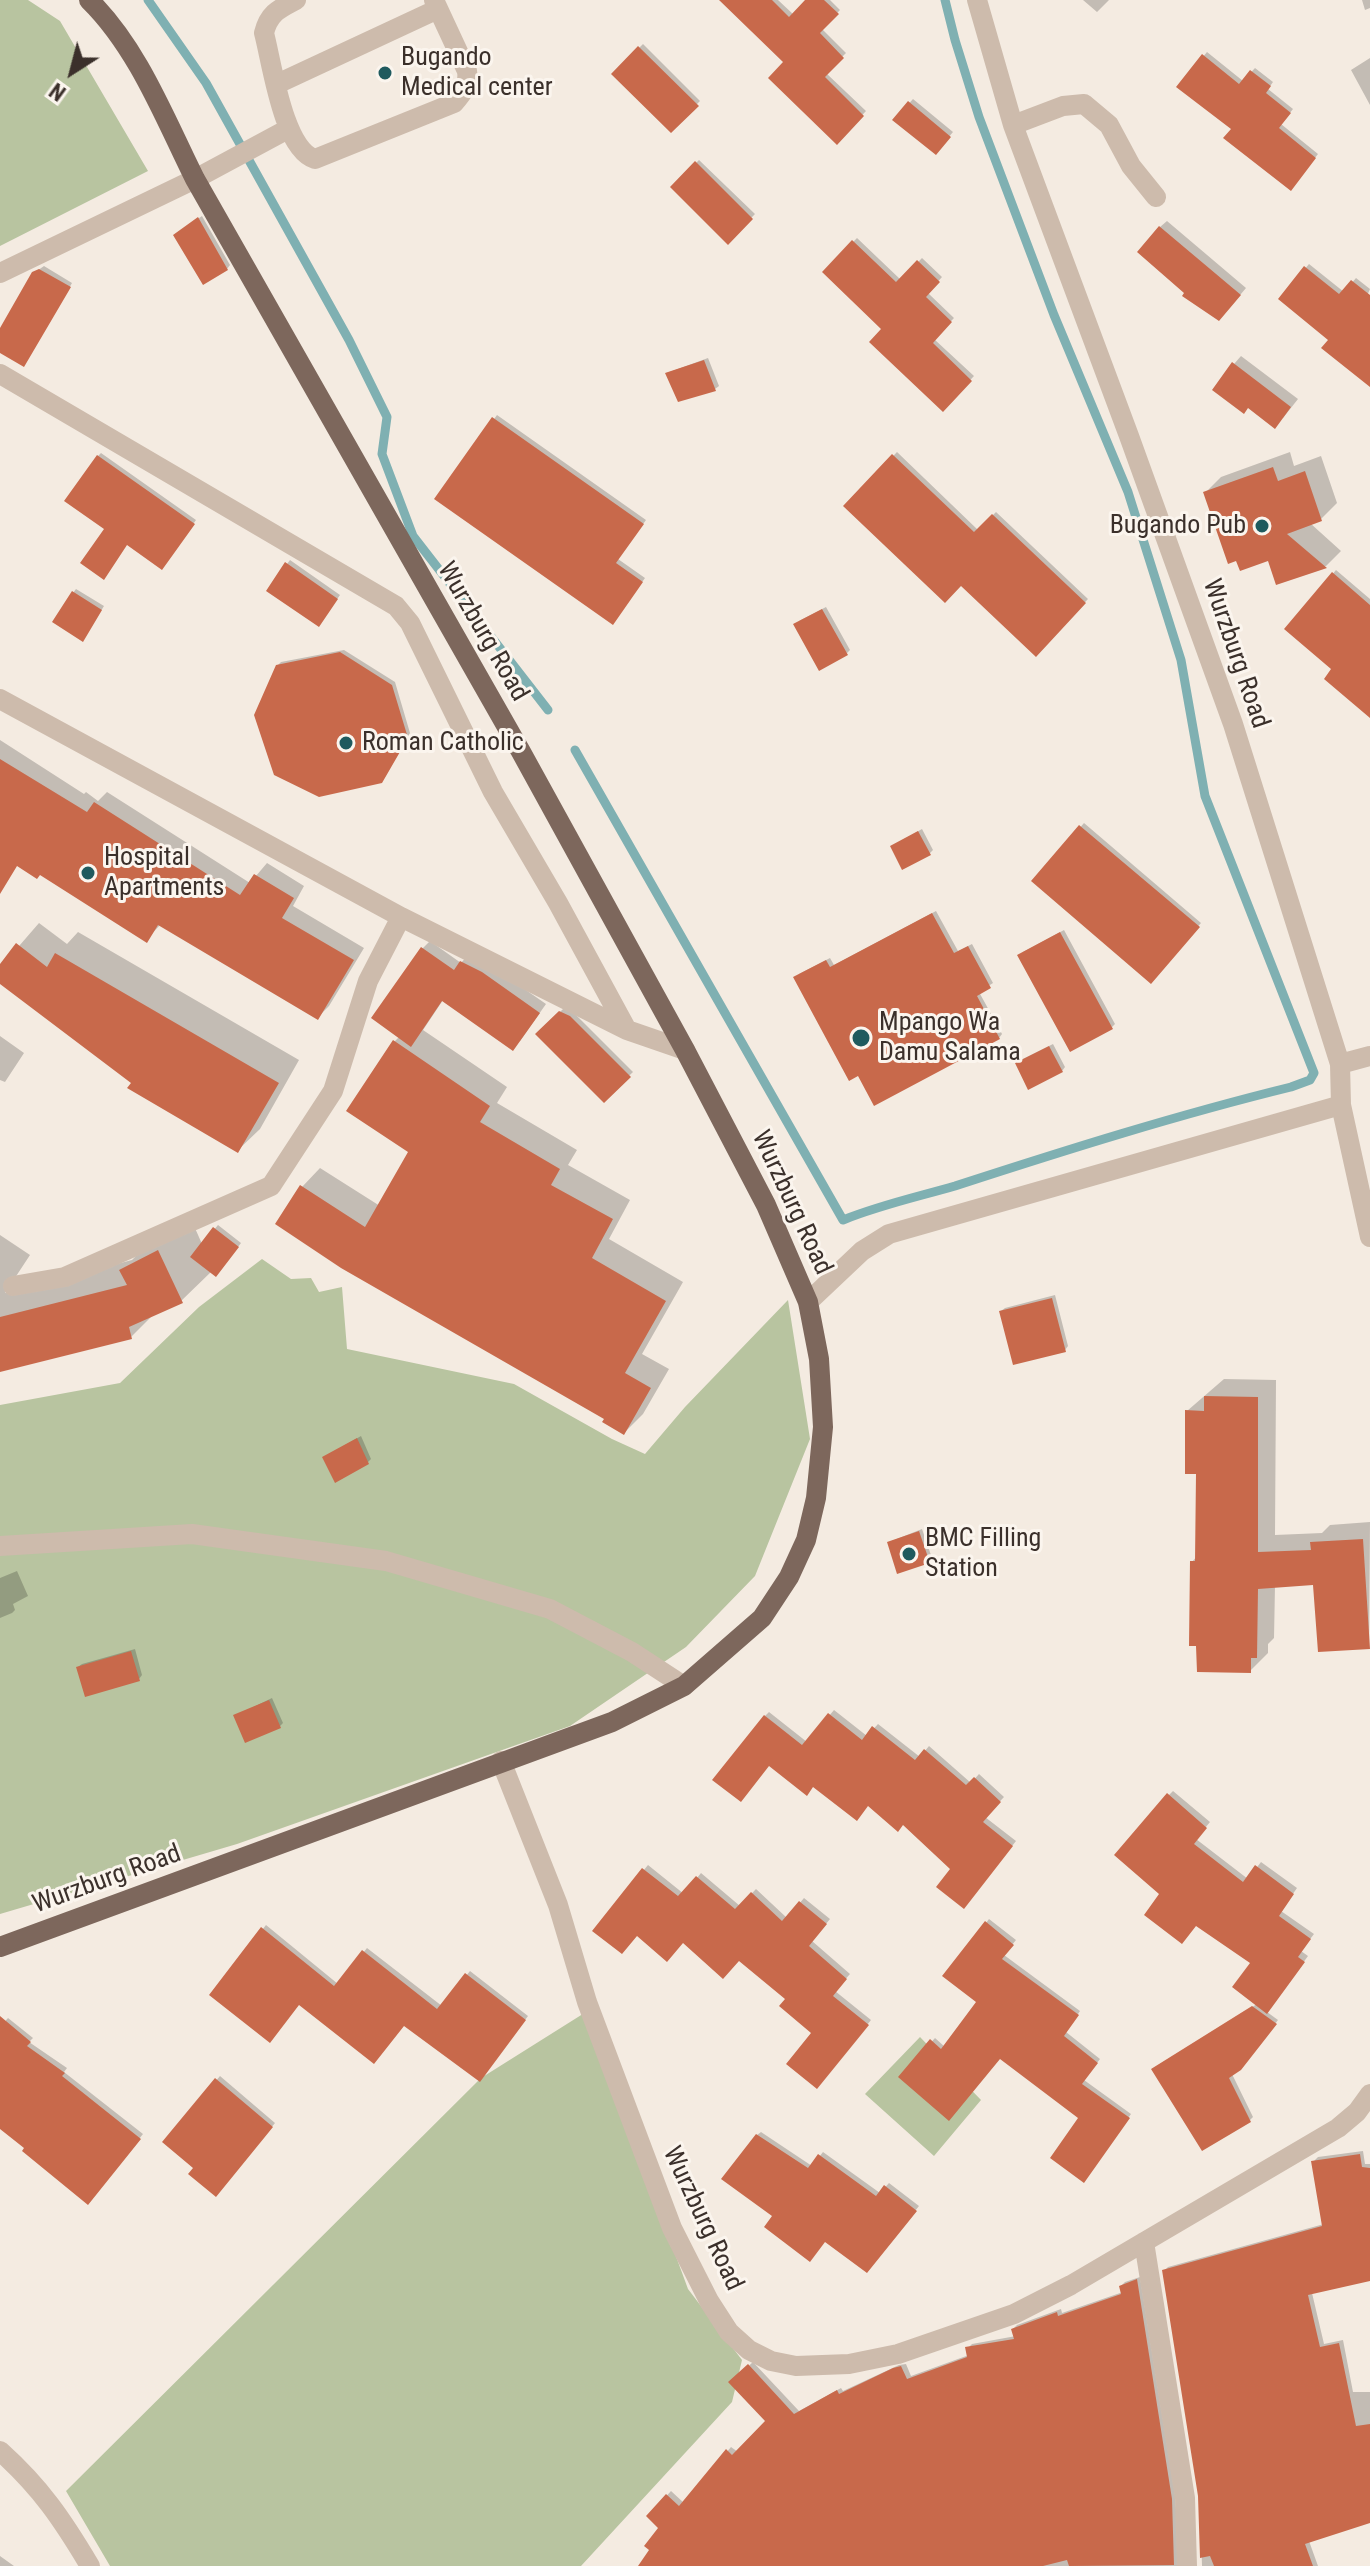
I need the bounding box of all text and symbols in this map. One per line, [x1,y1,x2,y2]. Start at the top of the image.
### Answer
north arrow [32,32,112,112]
place label: Bugando Medical center [401,42,553,104]
marker: Bugando Medical center [376,64,394,82]
text: N [45,78,70,106]
place label: Bugando Pub [1110,510,1246,542]
marker: Bugando Pub [1253,517,1271,535]
street label: Wurzburg Road [430,557,534,707]
street label: Wurzburg Road [1195,575,1275,733]
place label: Roman Catholic [362,727,524,759]
marker: Roman Catholic [337,734,355,752]
place label: Hospital Apartments [104,842,224,904]
marker: Hospital Apartments [79,864,97,882]
place label: Mpango Wa Damu Salama [879,1007,1021,1068]
marker: Mpango Wa Damu Salama [850,1027,872,1049]
street label: Wurzburg Road [744,1126,838,1280]
place label: BMC Filling Station [925,1523,1041,1584]
marker: BMC Filling Station [900,1545,918,1563]
street label: Wurzburg Road [29,1839,185,1921]
street label: Wurzburg Road [655,2142,749,2296]

